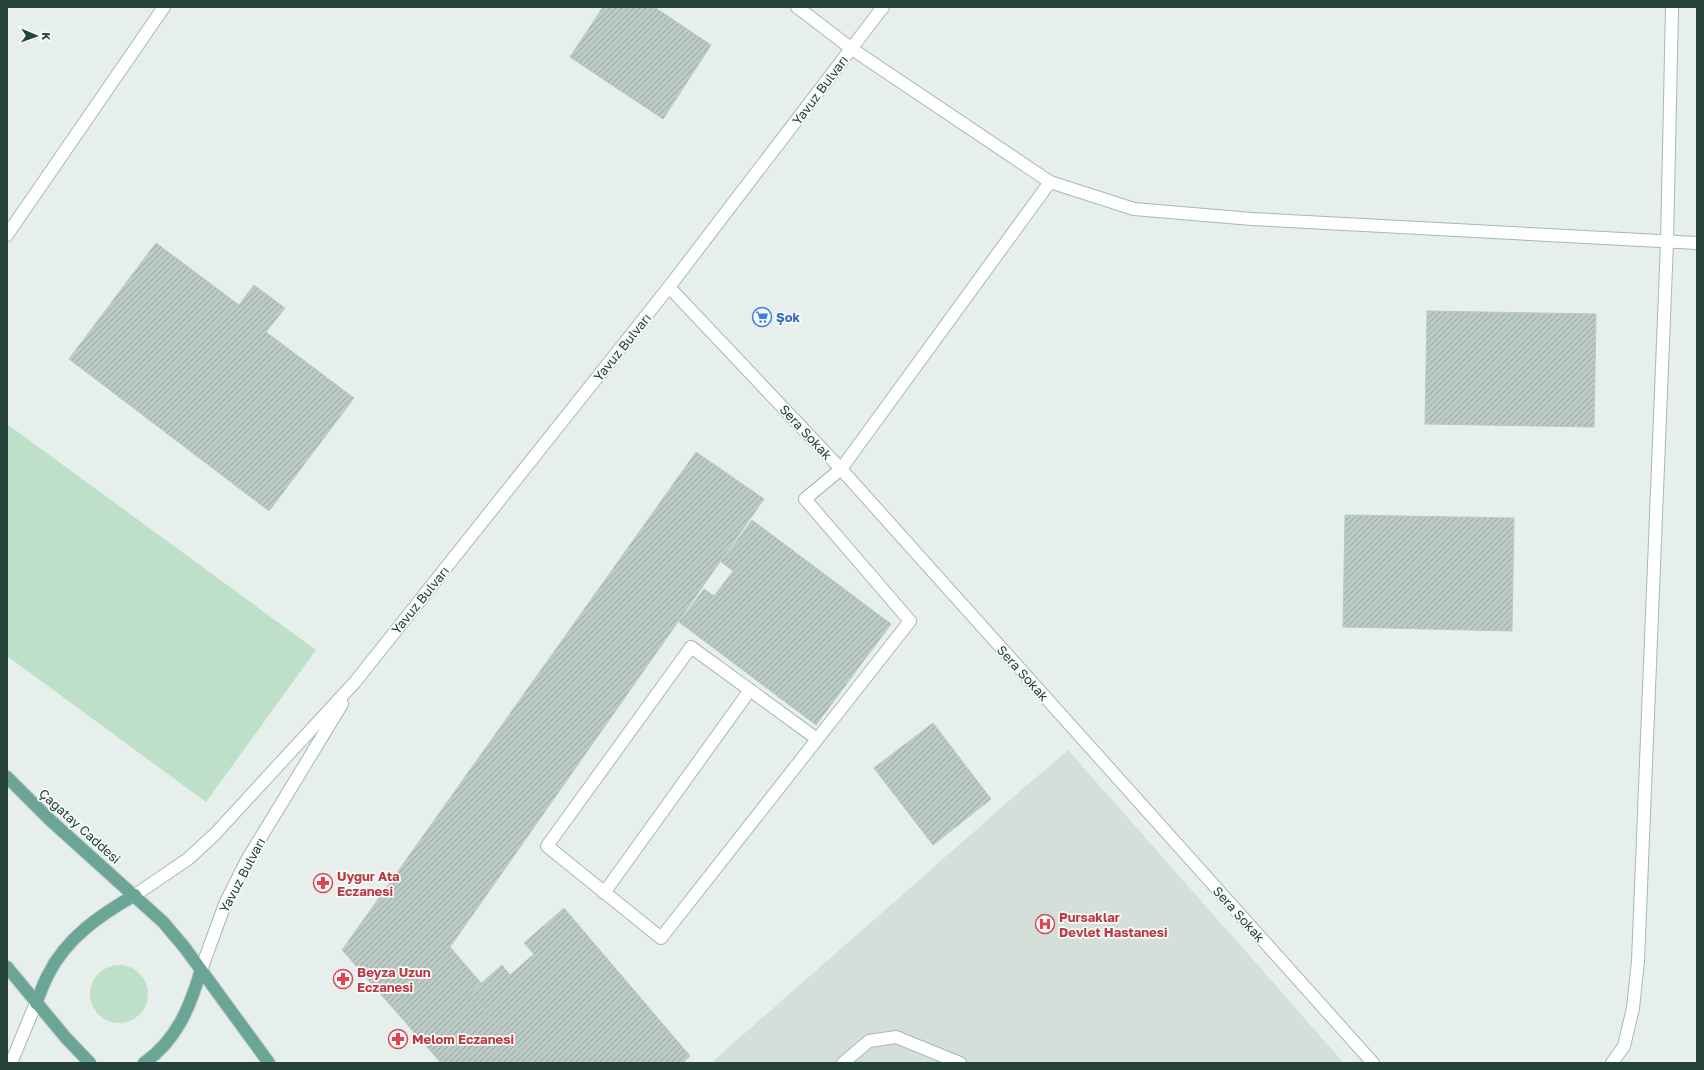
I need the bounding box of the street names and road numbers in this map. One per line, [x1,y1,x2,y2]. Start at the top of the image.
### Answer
street label: Yavuz Bulvarı [789,52,851,128]
street label: Yavuz Bulvarı [590,310,654,384]
street label: Sera Sokak [776,401,836,463]
street label: Yavuz Bulvarı [388,563,452,637]
street label: Sera Sokak [994,642,1053,705]
street label: Çağatay Caddesi [36,785,124,867]
street label: Yavuz Bulvarı [216,835,268,915]
street label: Sera Sokak [1210,883,1269,946]

